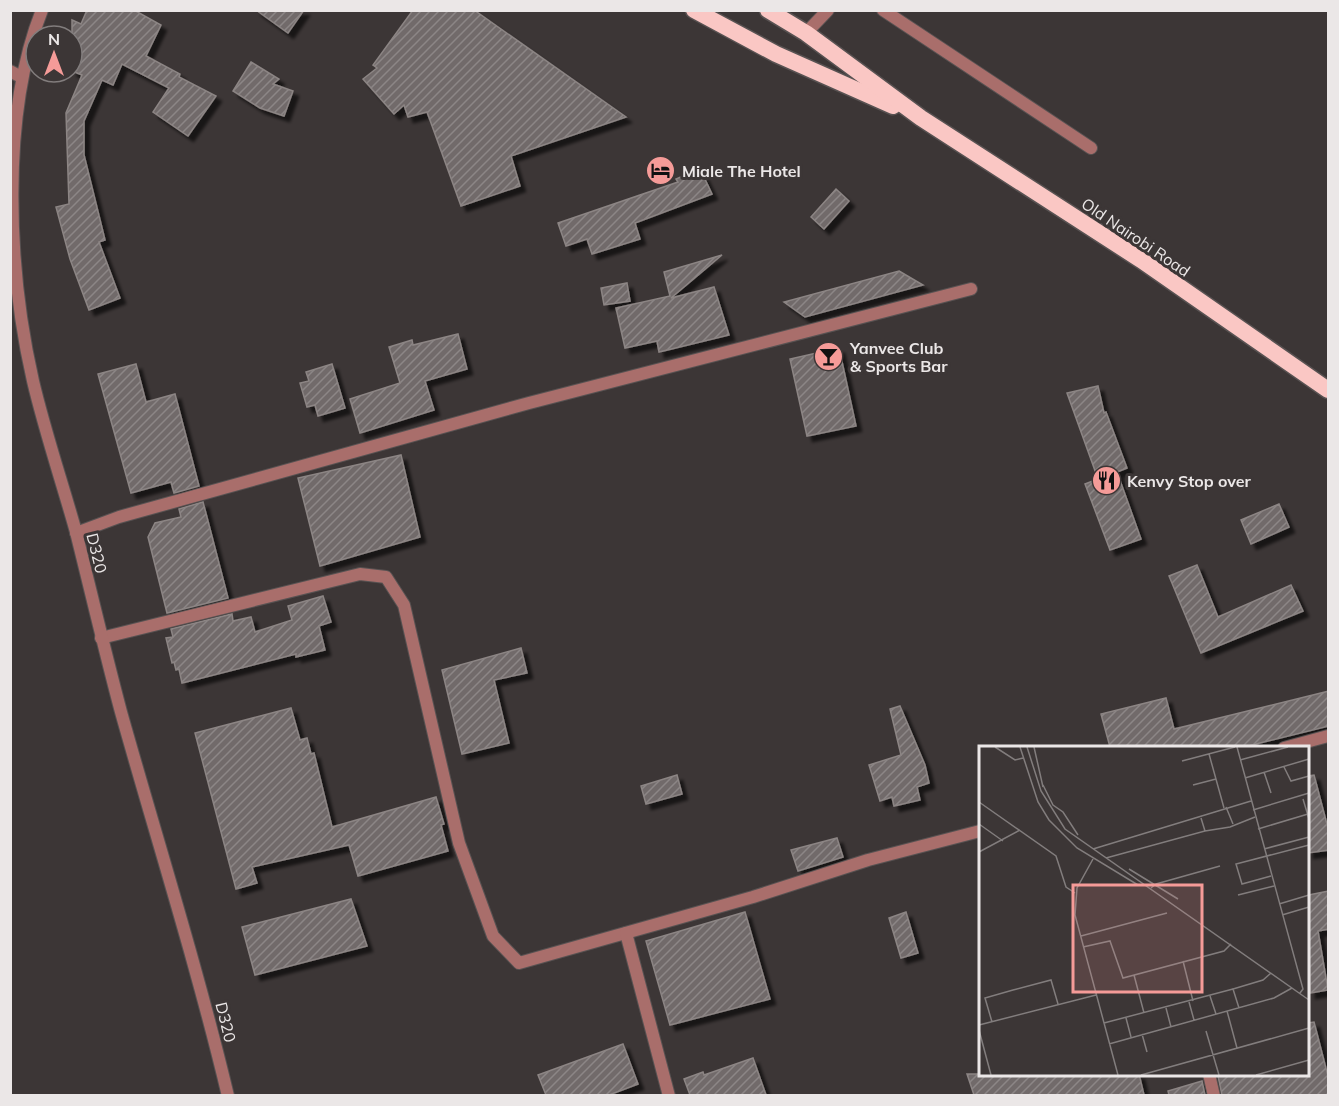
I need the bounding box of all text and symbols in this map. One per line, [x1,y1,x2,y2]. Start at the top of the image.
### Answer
north arrow [24,24,84,84]
text: N [48,29,60,49]
hotel icon: Miale The Hotel [645,155,677,187]
place label: Miale The Hotel [682,161,801,181]
street label: Old Nairobi Road [1078,193,1194,281]
place label: Yanvee Club & Sports Bar [849,338,948,376]
bar icon: Yanvee Club & Sports Bar [813,341,845,373]
restaurant icon: Kenvy Stop over [1090,465,1122,497]
place label: Kenvy Stop over [1127,471,1252,491]
street label: D320 [82,531,112,575]
inset map [979,746,1309,1076]
street label: D320 [211,1000,241,1044]

